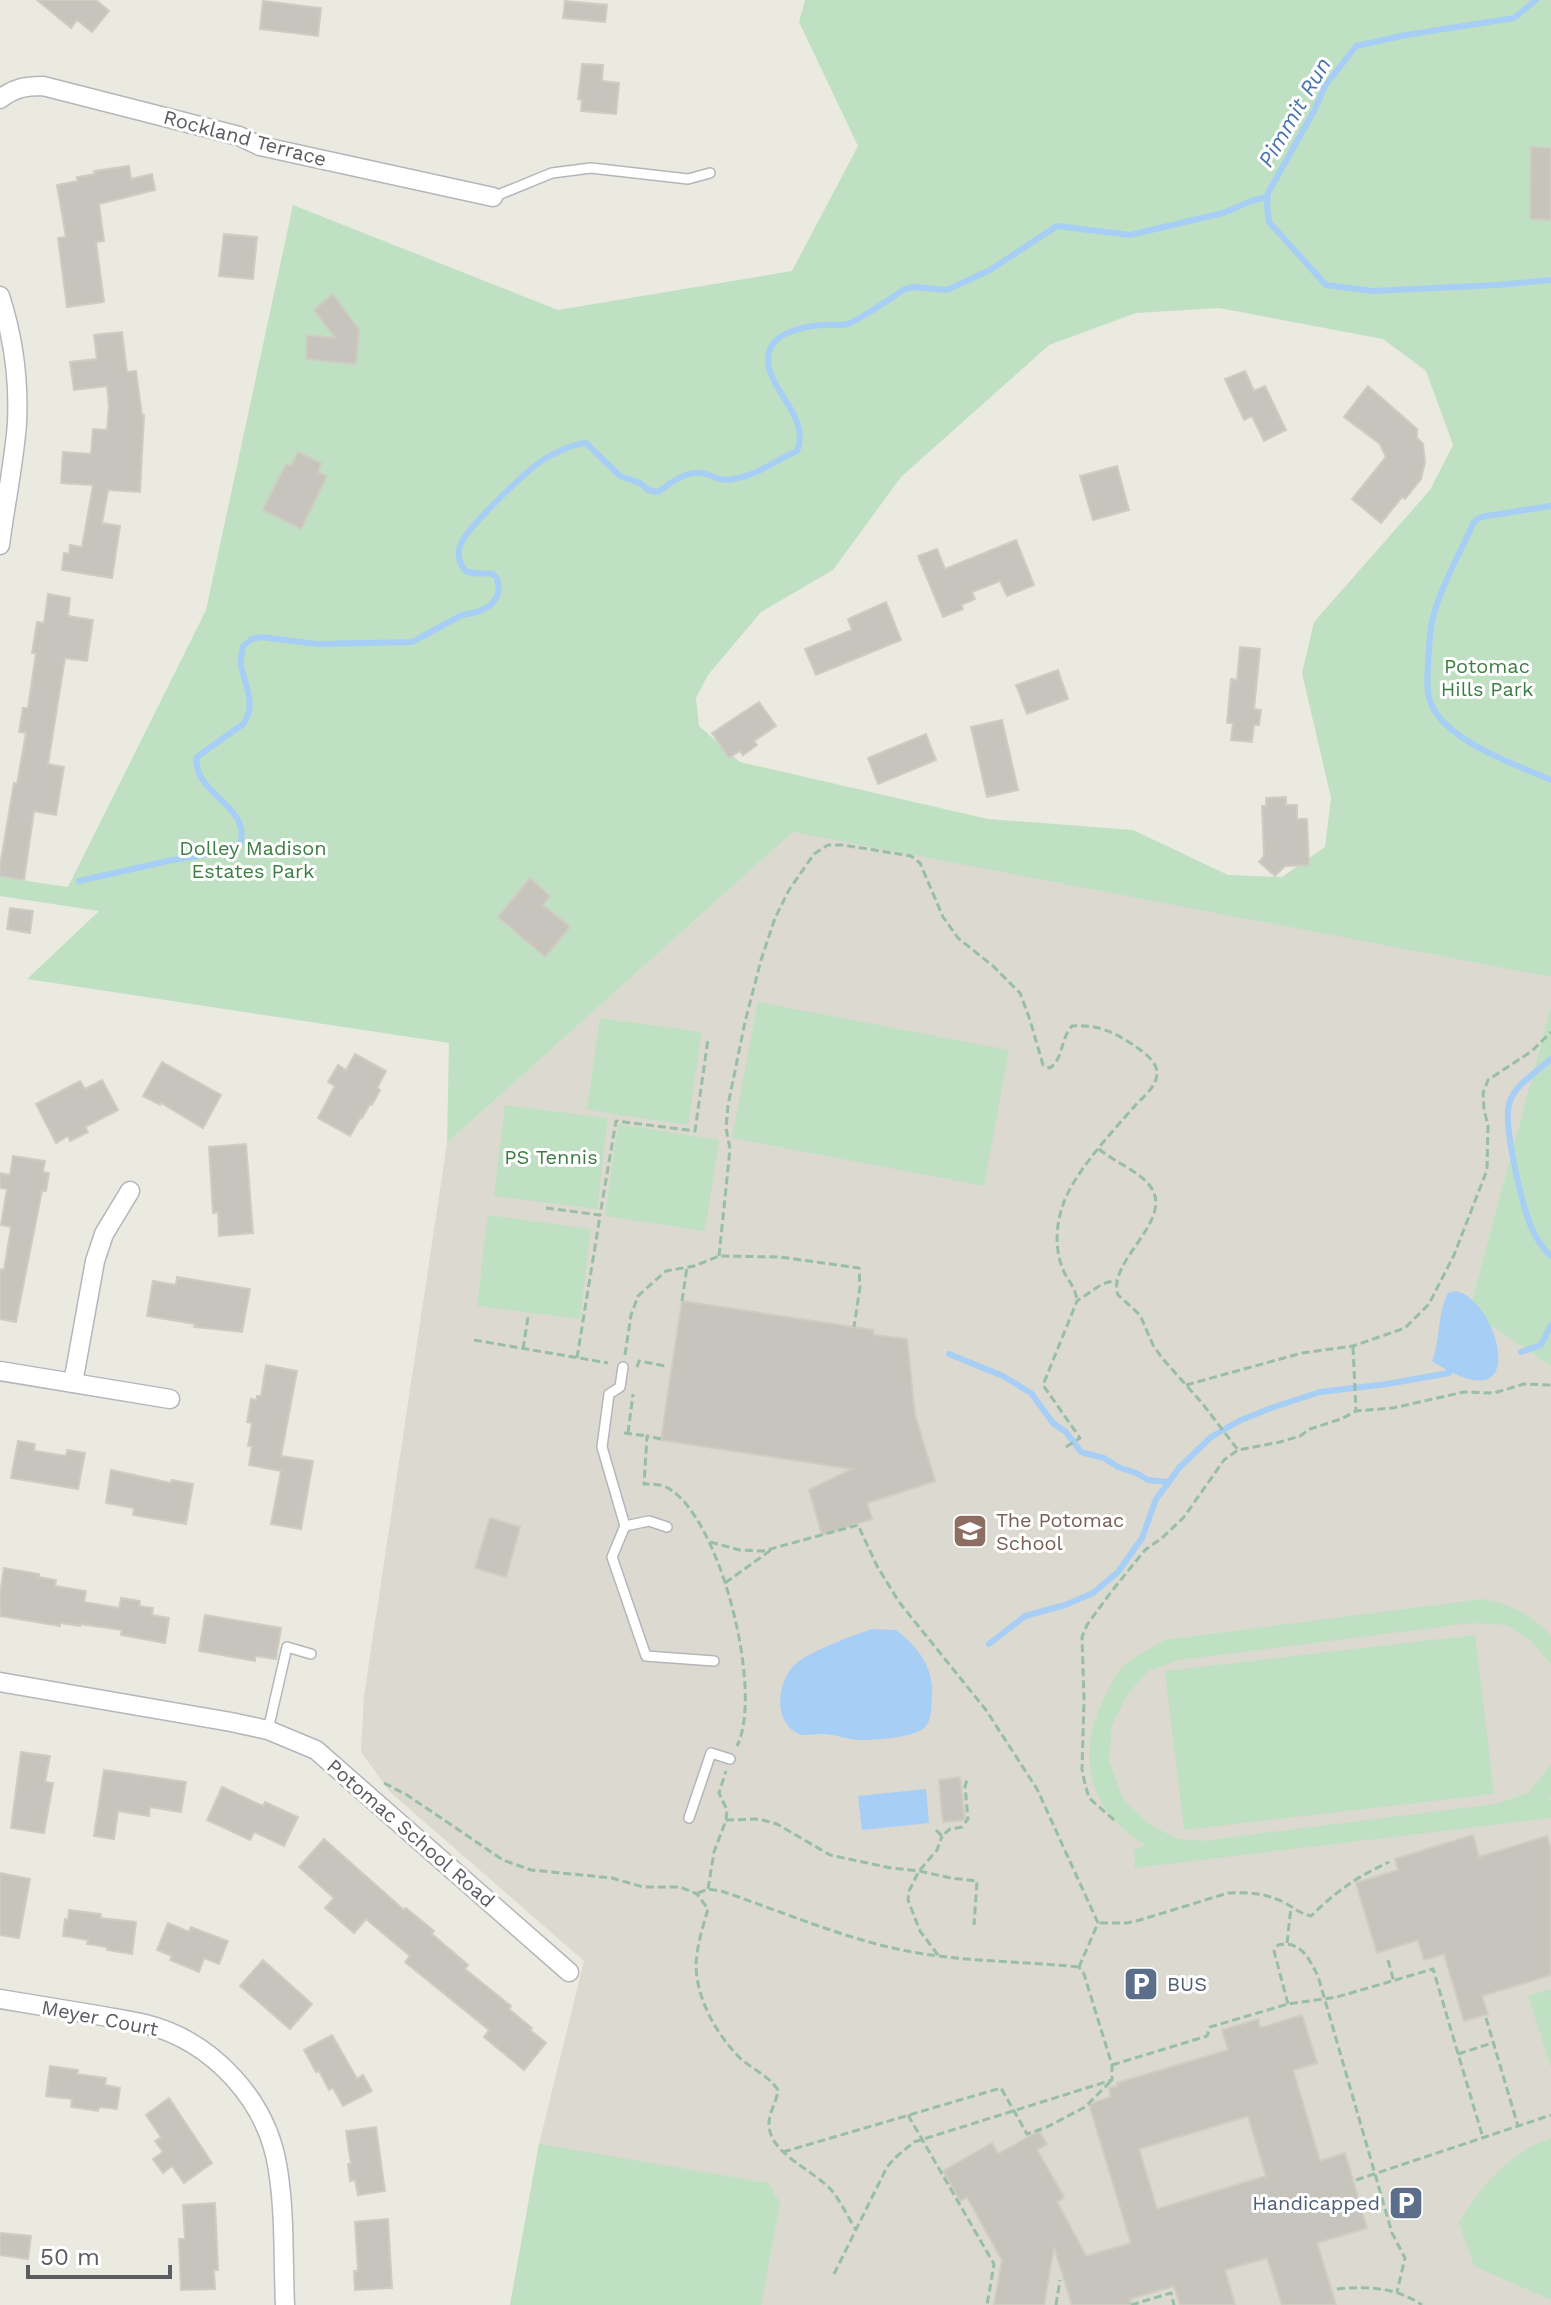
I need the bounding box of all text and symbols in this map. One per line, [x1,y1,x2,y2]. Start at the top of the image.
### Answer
water label: Pimmit Run [1253,53,1336,171]
street label: Rockland Terrace [161,105,329,171]
park label: Potomac Hills Park [1441,654,1533,701]
park label: Dolley Madison Estates Park [179,836,327,883]
park label: PS Tennis [504,1145,598,1169]
place label: The Potomac School [996,1508,1124,1555]
school or university icon: The Potomac School [951,1512,989,1550]
street label: Potomac School Road [322,1754,500,1912]
parking icon: BUS [1122,1965,1160,2003]
place label: BUS [1167,1972,1207,1996]
street label: Meyer Court [40,1995,161,2041]
parking icon: Handicapped [1387,2184,1425,2222]
place label: Handicapped [1252,2191,1380,2215]
scale bar [28,2229,170,2279]
text: 50 m [40,2243,100,2271]

